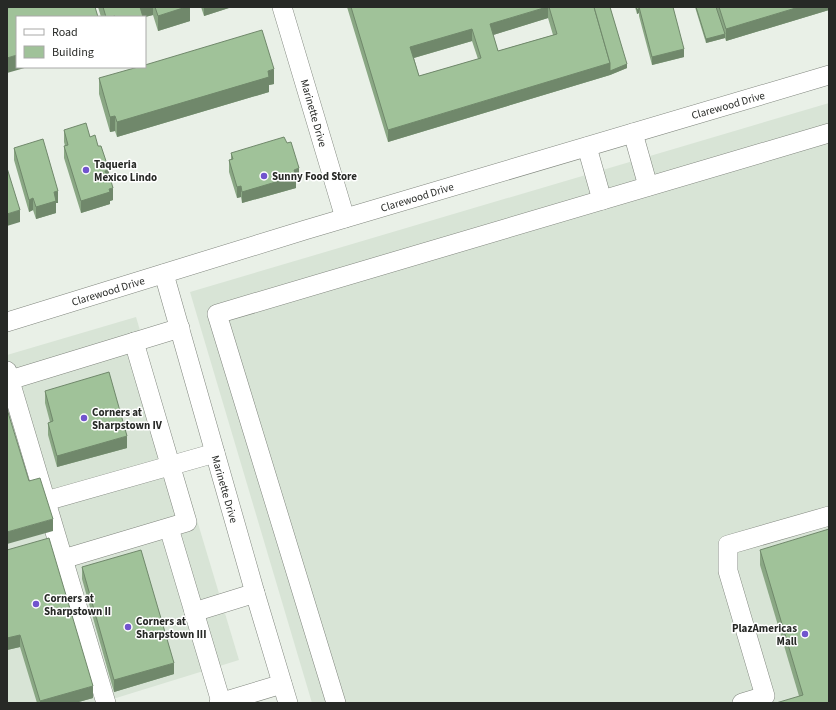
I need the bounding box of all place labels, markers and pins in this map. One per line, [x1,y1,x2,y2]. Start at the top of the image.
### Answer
place label: Taqueria Mexico Lindo [94,157,157,185]
marker: Taqueria Mexico Lindo [81,165,91,175]
place label: Sunny Food Store [272,169,357,184]
marker: Sunny Food Store [259,171,269,181]
place label: Corners at Sharpstown IV [92,405,163,433]
marker: Corners at Sharpstown IV [79,413,89,423]
place label: Corners at Sharpstown II [44,591,111,619]
marker: Corners at Sharpstown II [31,599,41,609]
place label: Corners at Sharpstown III [136,614,206,642]
place label: PlazAmericas Mall [732,621,798,649]
marker: Corners at Sharpstown III [123,622,133,632]
marker: PlazAmericas Mall [800,629,810,639]

